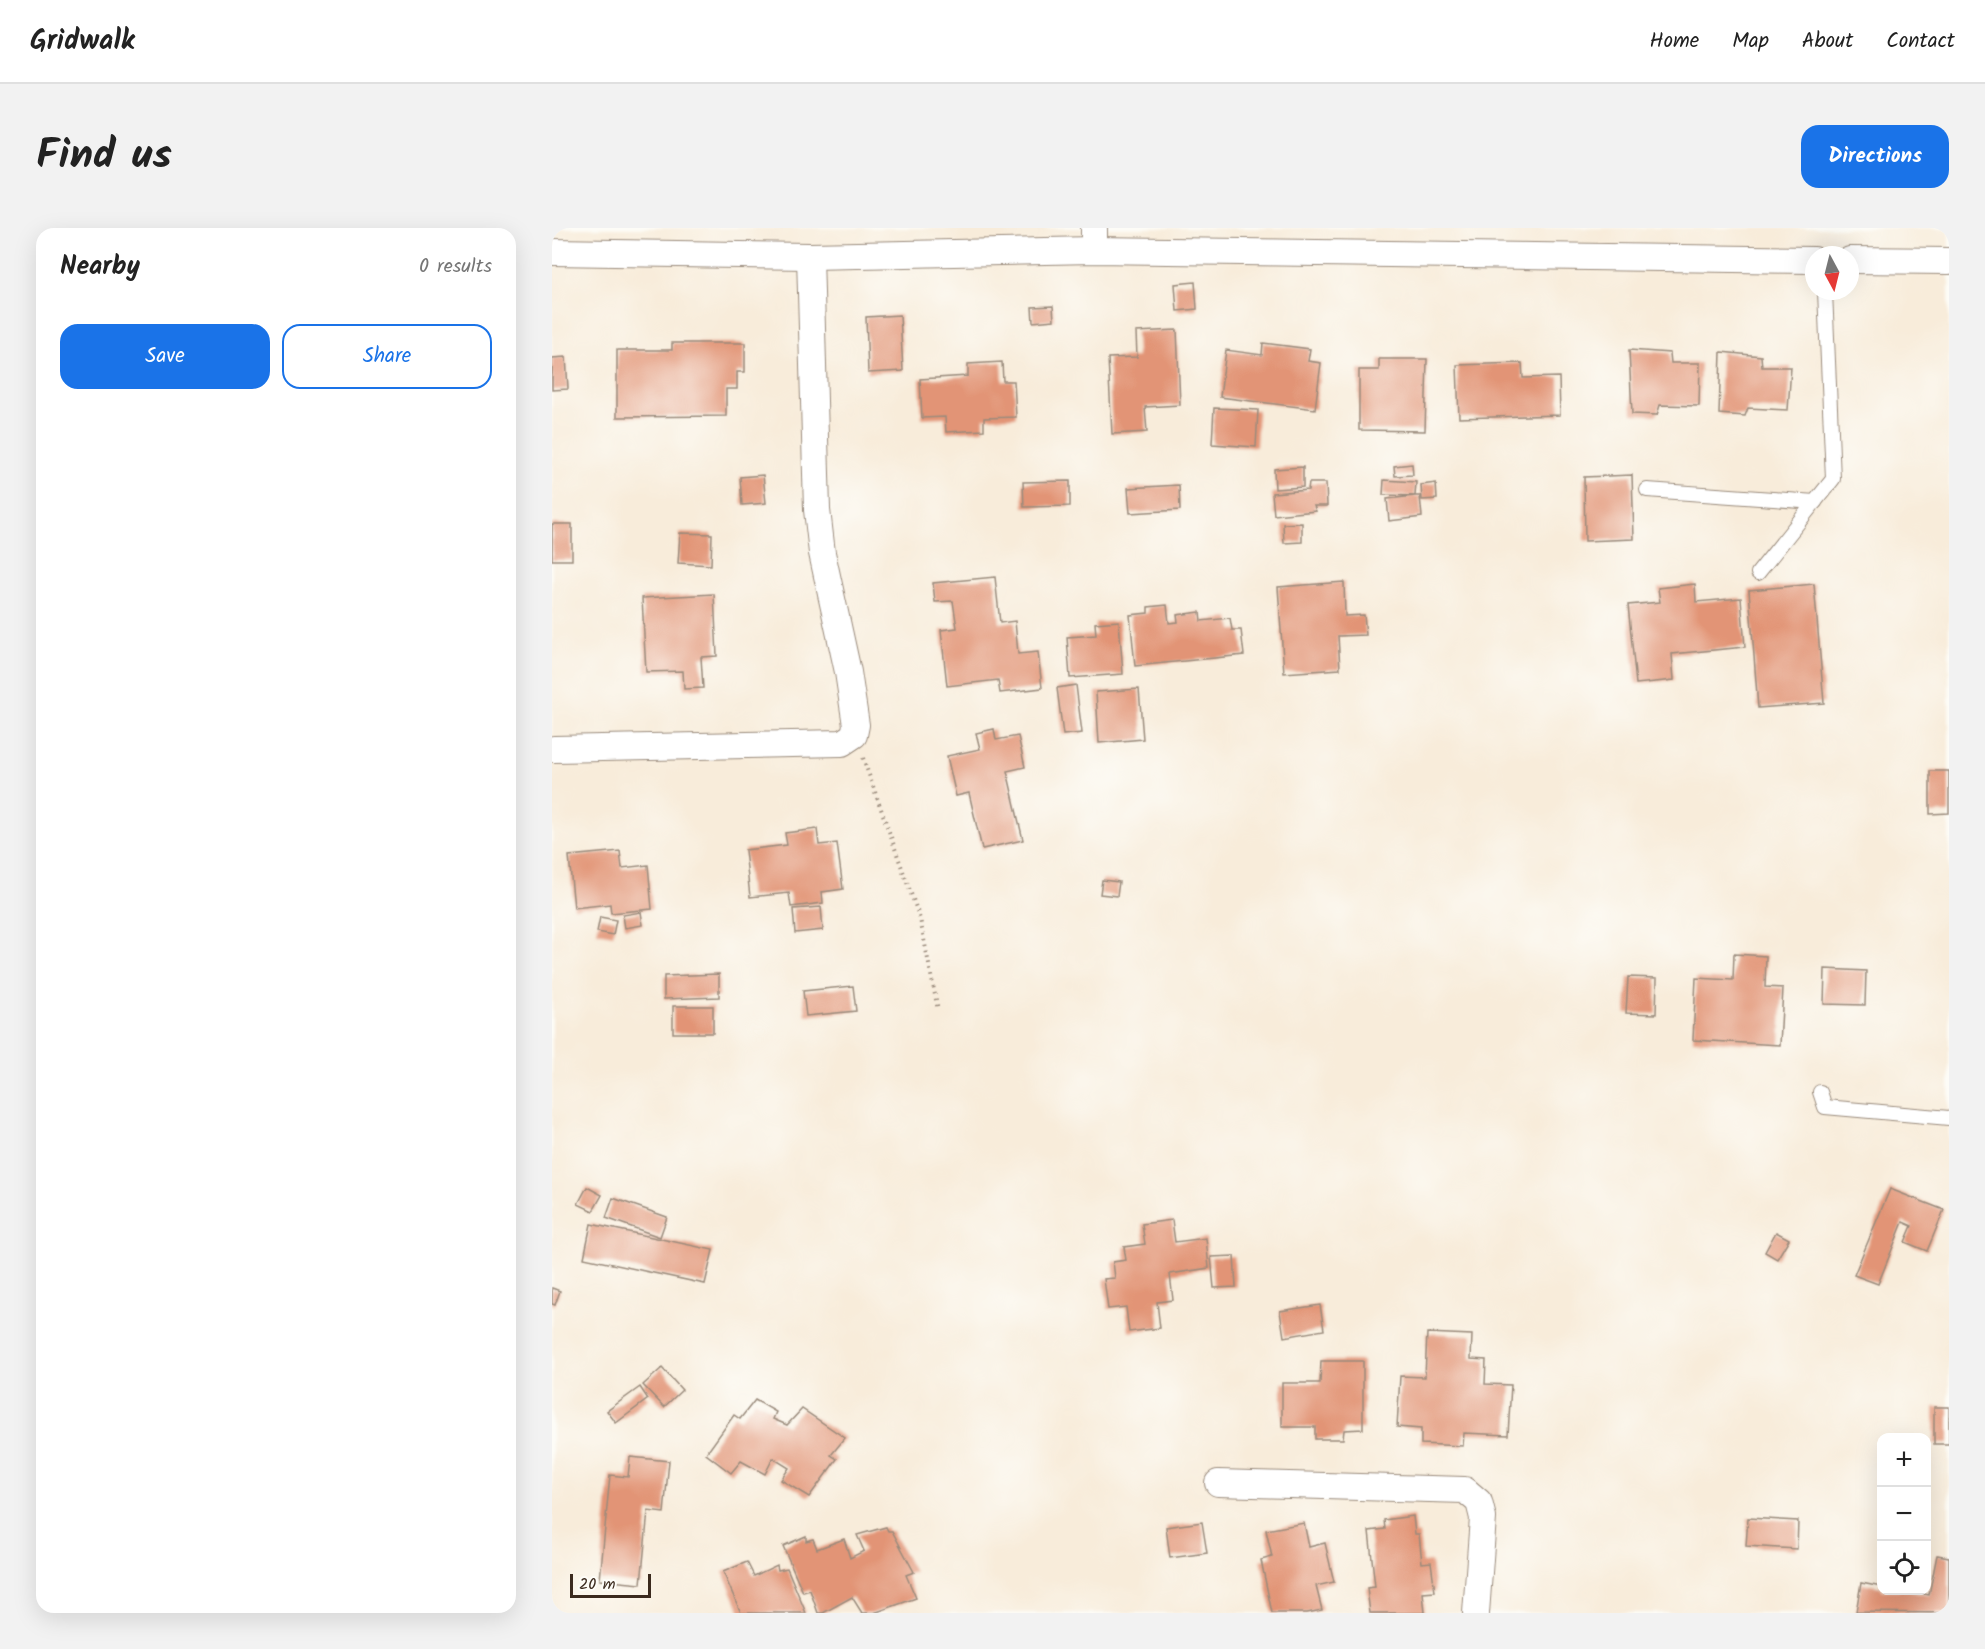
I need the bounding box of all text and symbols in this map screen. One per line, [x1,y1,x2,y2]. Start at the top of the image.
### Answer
text: Gridwalk [30,19,135,64]
text: Home [1650,25,1699,58]
text: Map [1732,25,1769,58]
text: About [1802,25,1853,58]
text: Contact [1886,25,1955,58]
text: Find us [36,123,172,190]
button: Directions [1801,125,1949,188]
text: Nearby [60,246,140,288]
north arrow [1805,246,1859,300]
text: 0 results [419,251,492,283]
button: Save [60,324,270,389]
button: Share [282,324,492,389]
map controls [1877,1433,1931,1595]
button: + [1877,1433,1931,1487]
button: − [1877,1487,1931,1541]
button: locate [1877,1541,1931,1595]
scale bar [570,1571,651,1598]
text: 20 m [579,1572,615,1597]

